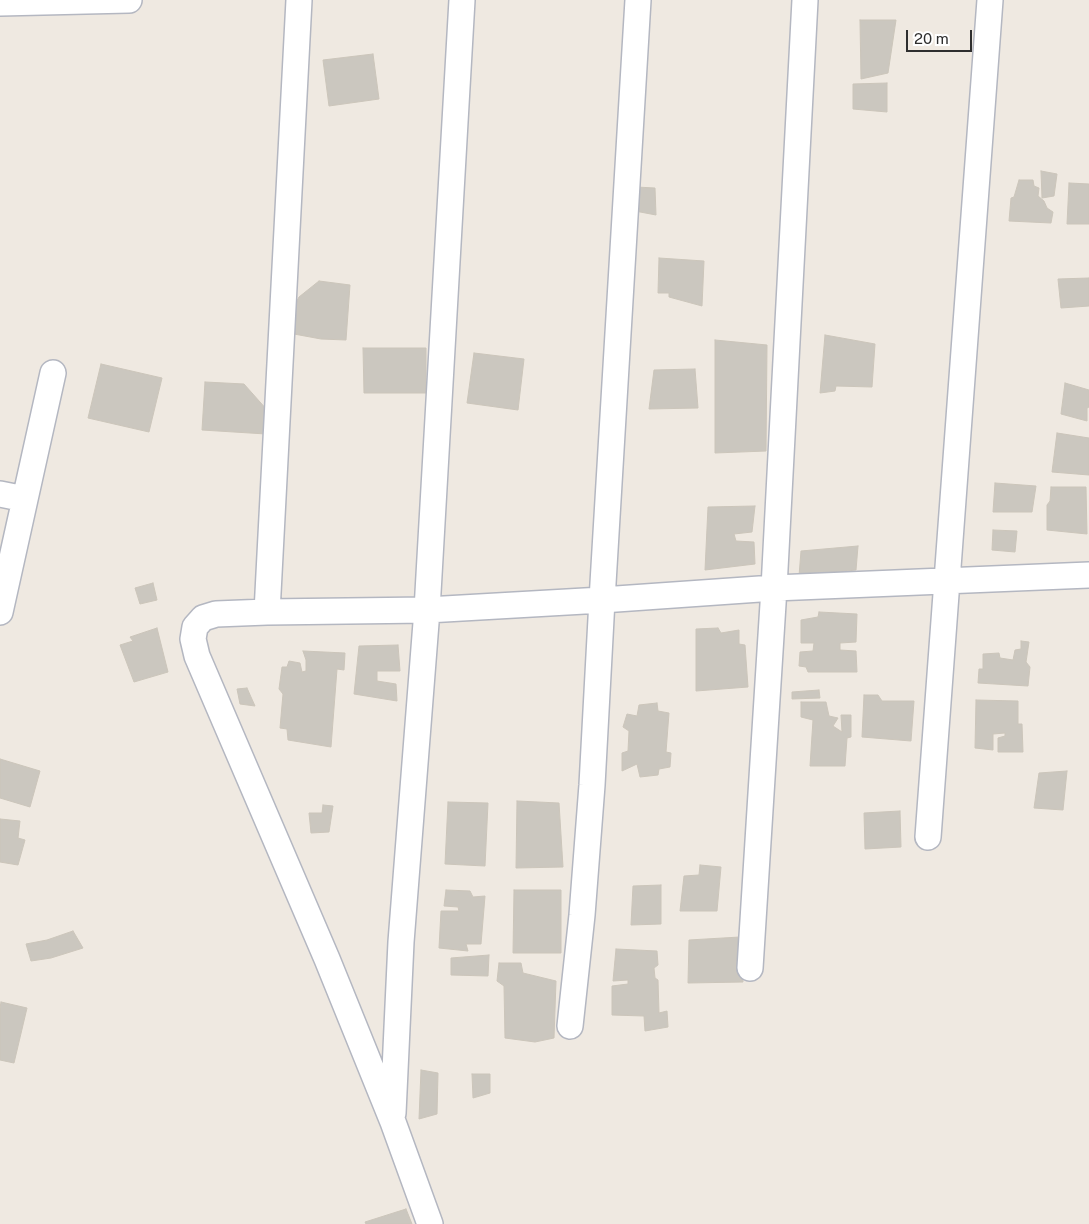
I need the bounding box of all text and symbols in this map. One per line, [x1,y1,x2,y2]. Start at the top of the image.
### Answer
scale bar [909,20,975,52]
text: 20 m [914,30,949,47]

